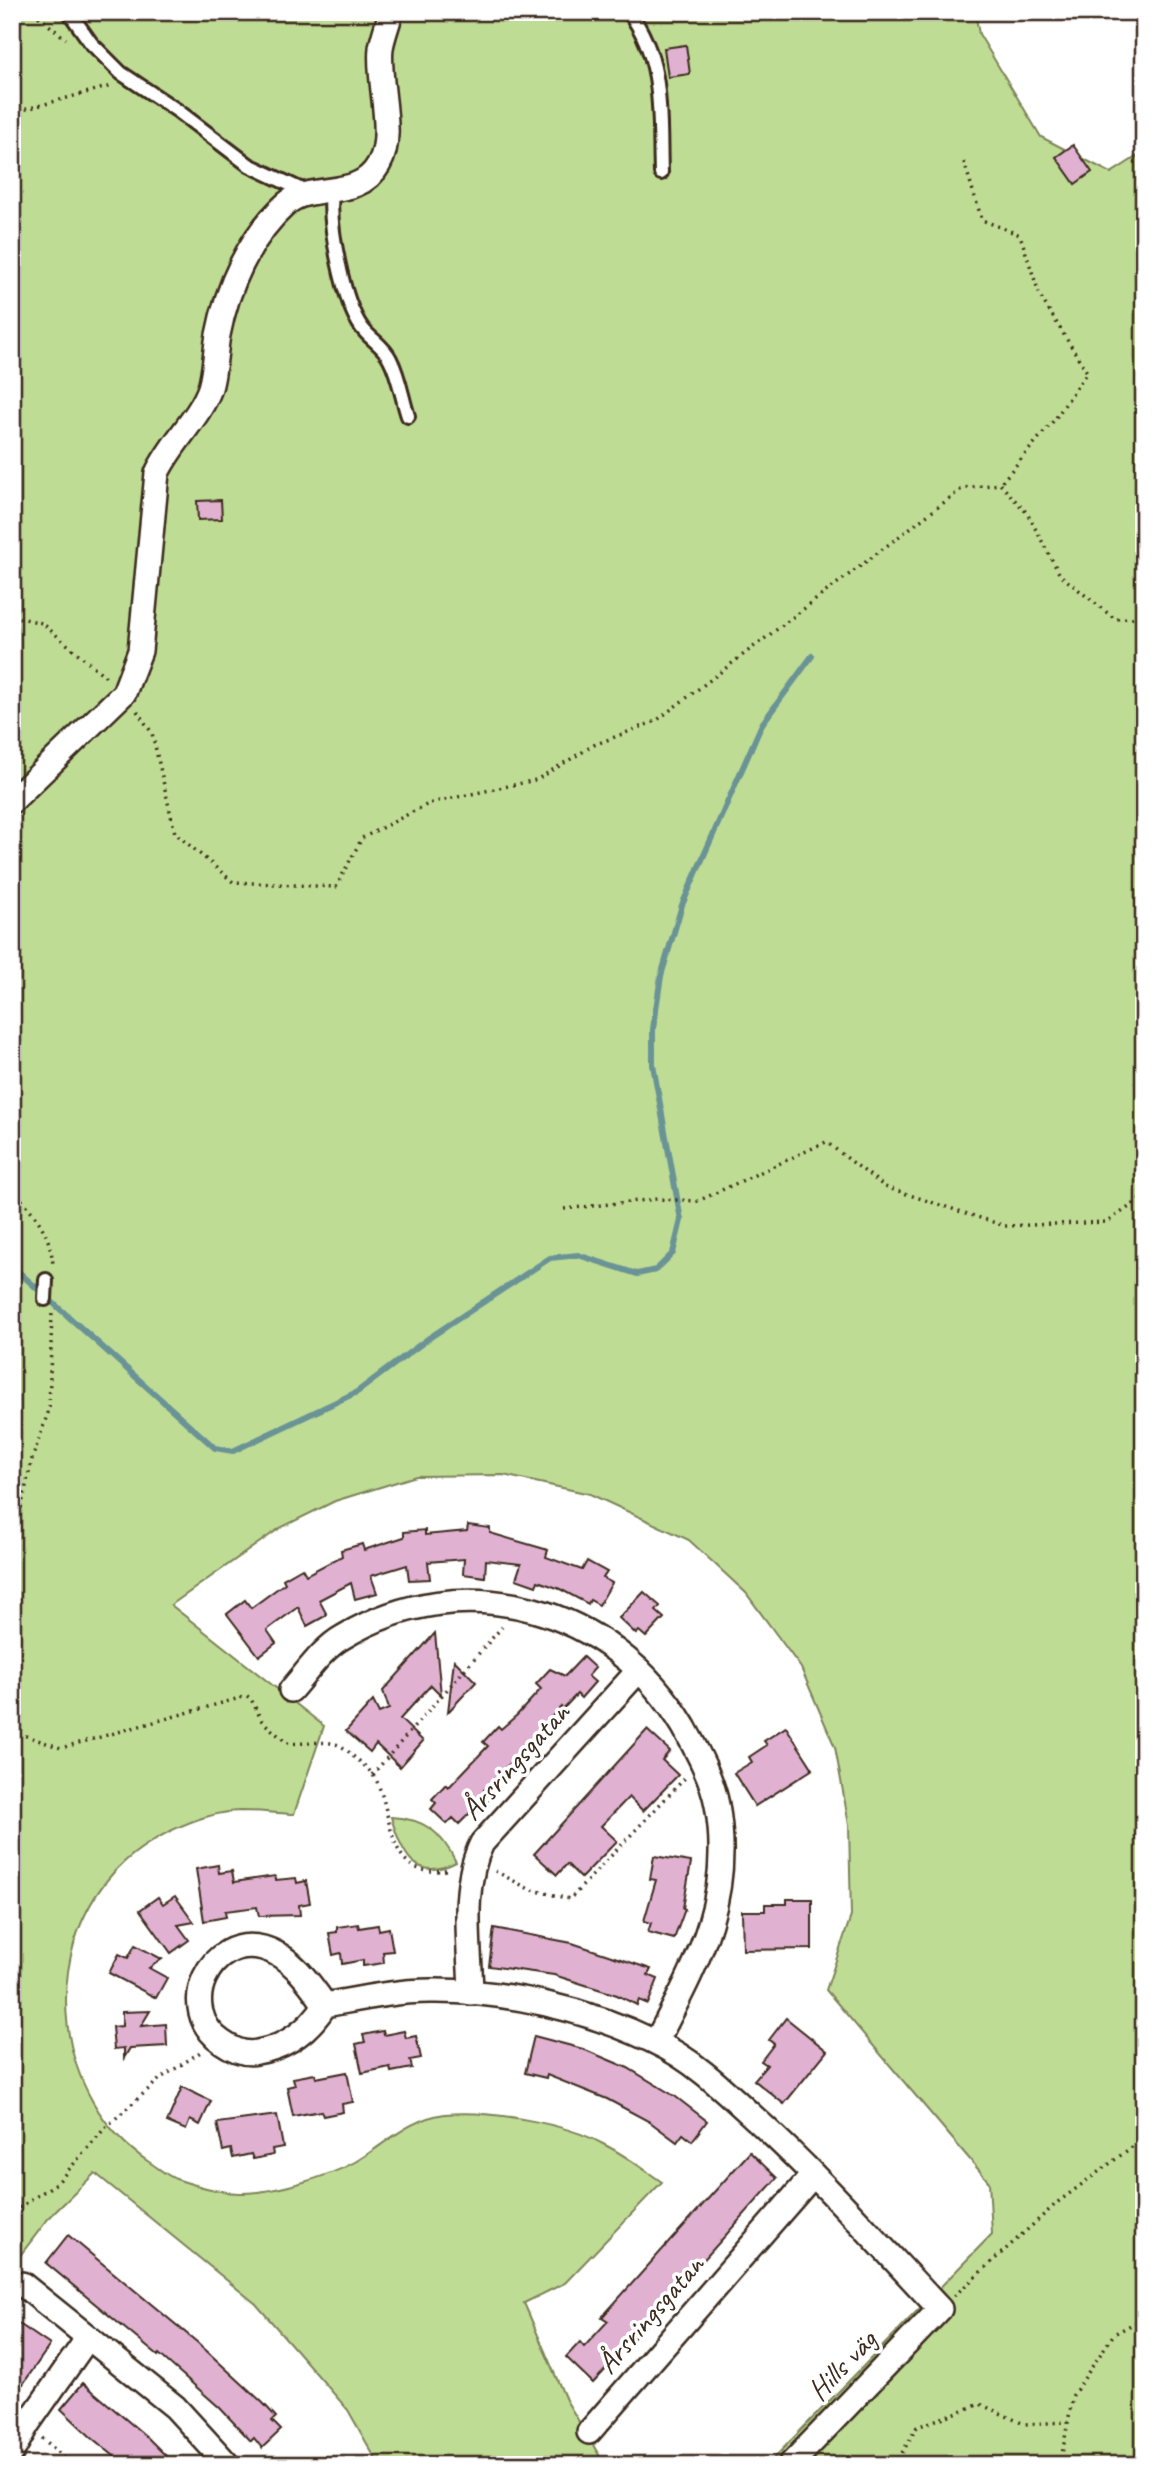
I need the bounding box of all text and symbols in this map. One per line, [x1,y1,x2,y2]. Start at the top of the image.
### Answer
street label: Årsringsgatan [452,1693,579,1828]
street label: Årsringsgatan [588,2246,713,2381]
street label: Hills väg [799,2321,886,2408]

